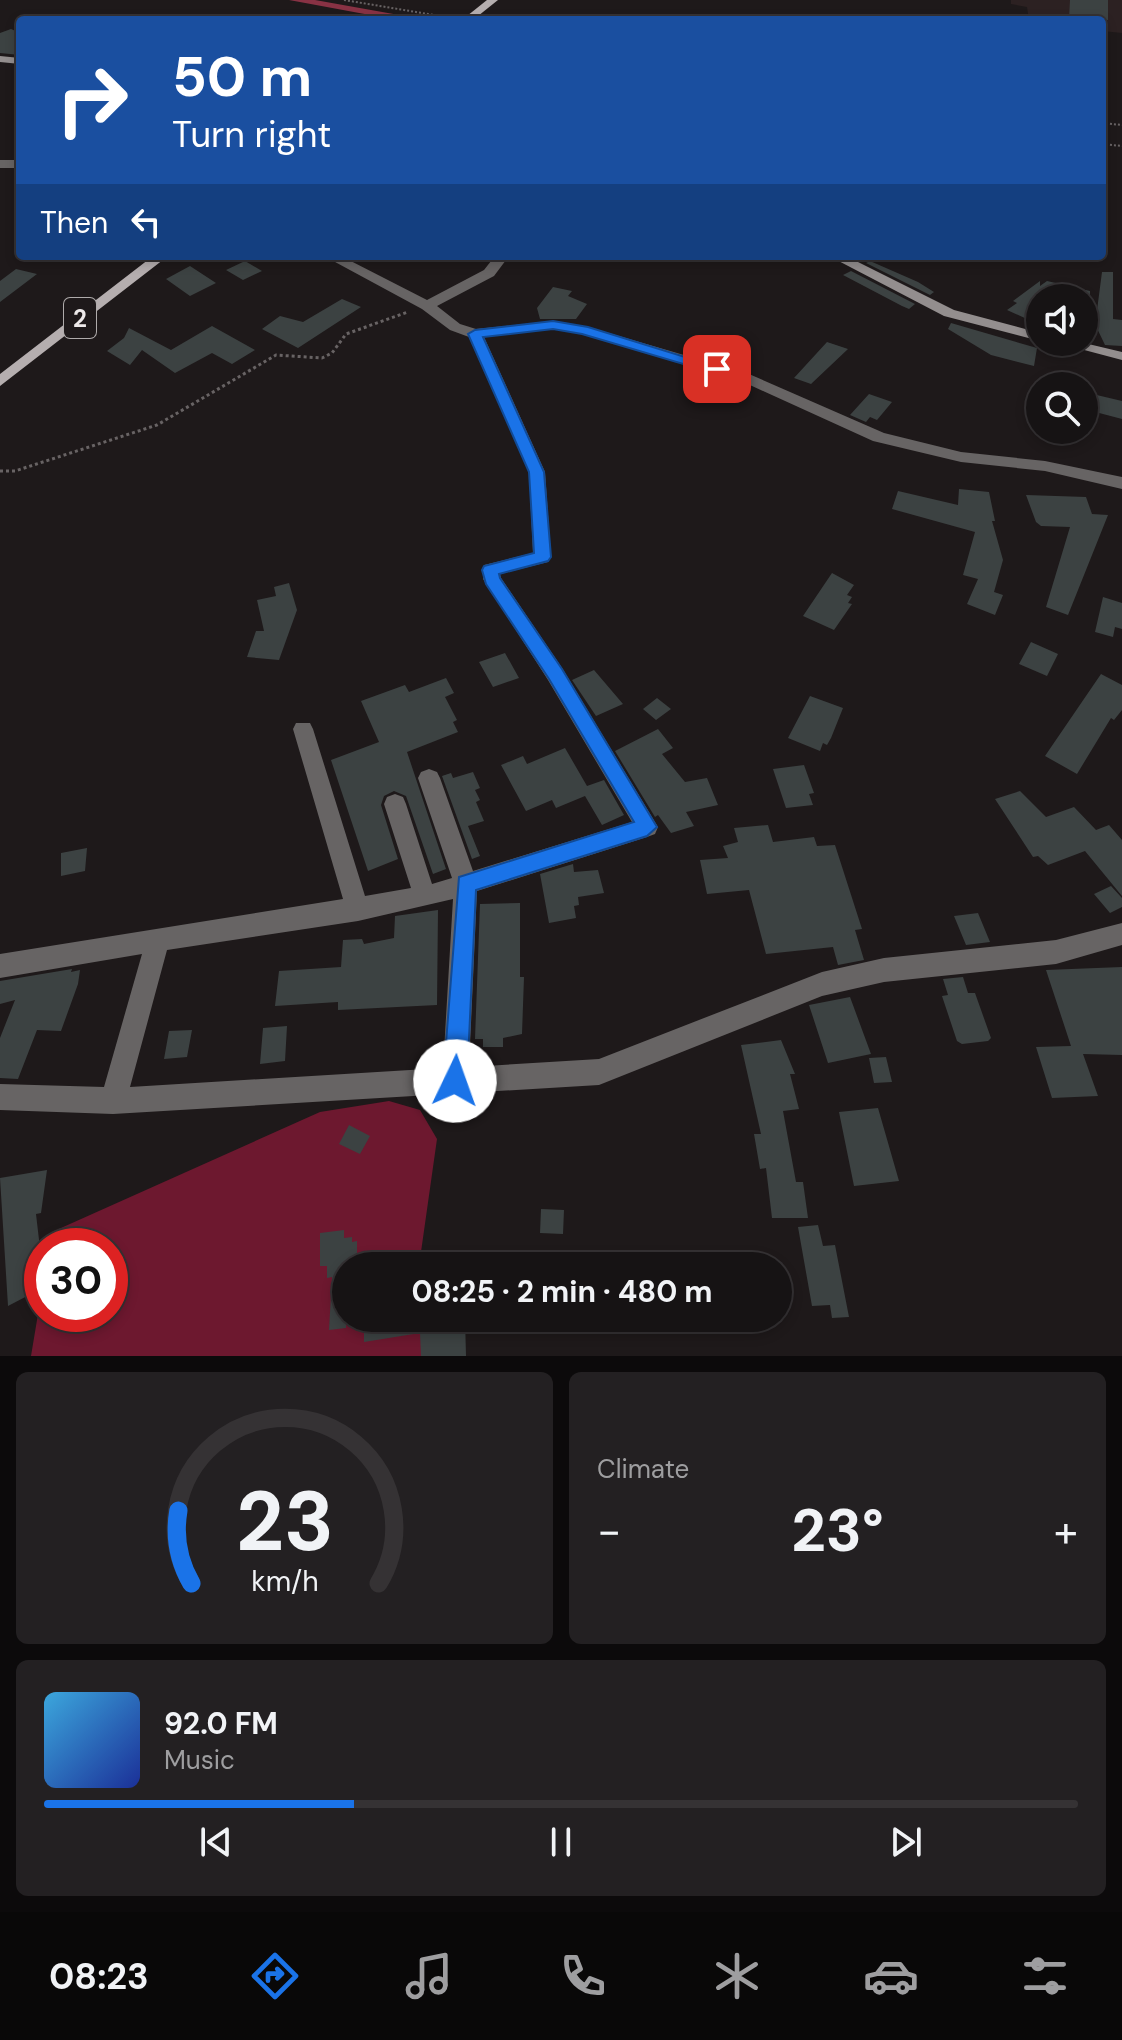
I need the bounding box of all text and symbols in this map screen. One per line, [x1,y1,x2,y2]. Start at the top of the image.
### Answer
text: 50 m [172,40,312,113]
icon: right [40,48,144,152]
text: Turn right [172,111,331,158]
icon: left [124,200,168,244]
text: Then [40,203,108,242]
map controls [1026,284,1098,444]
button: sound [1026,284,1098,356]
road number: 2 [64,298,96,338]
pin [683,335,751,403]
icon: arrive [695,347,739,391]
button: search [1026,372,1098,444]
position arrow [413,1039,497,1123]
speed limit sign: 30 [24,1228,128,1332]
text: 08:25 · 2 min · 480 m [411,1272,713,1311]
text: Climate [597,1452,689,1486]
text: 23 [235,1467,334,1576]
text: 23° [791,1491,884,1570]
text: − [597,1502,621,1560]
text: + [1054,1502,1078,1560]
text: km/h [251,1563,318,1600]
text: 92.0 FM [164,1704,278,1743]
text: Music [164,1743,235,1777]
icon: previous [194,1820,238,1864]
icon: pause [539,1820,583,1864]
icon: next [884,1820,928,1864]
icon: directions [247,1948,303,2004]
icon: music [401,1948,457,2004]
icon: phone [555,1948,611,2004]
icon: climate [709,1948,765,2004]
icon: car [863,1948,919,2004]
icon: filters [1017,1948,1073,2004]
text: 08:23 [49,1953,149,2000]

